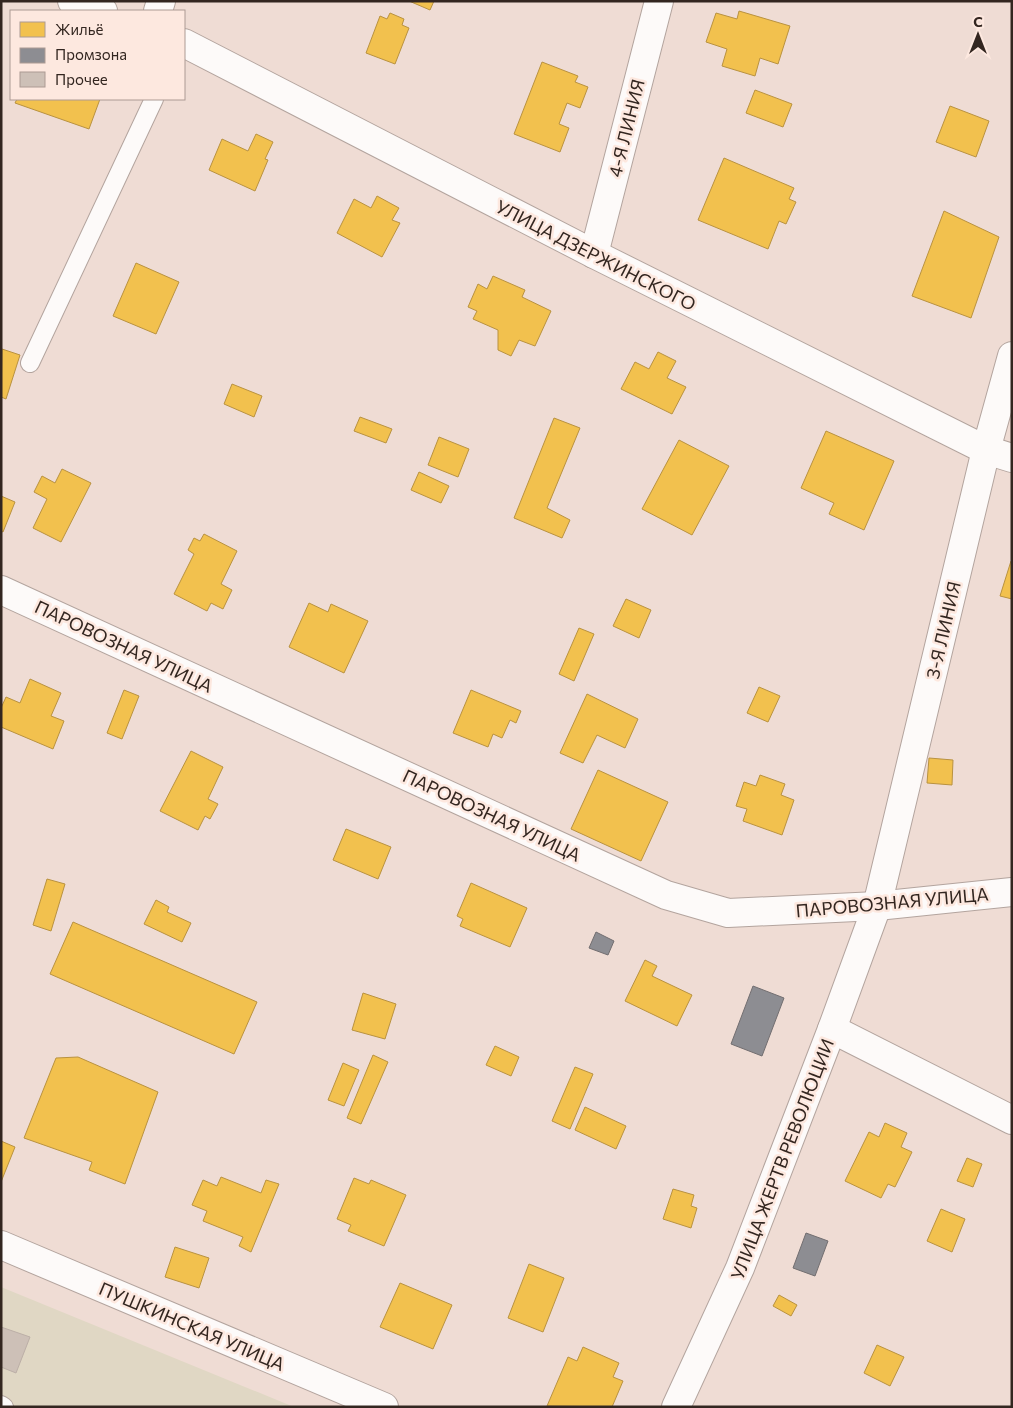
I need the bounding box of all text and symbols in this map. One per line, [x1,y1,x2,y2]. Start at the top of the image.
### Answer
legend [10,10,185,100]
north arrow [953,10,1003,60]
text: С [973,13,983,30]
text: Жильё [55,20,103,38]
text: Промзона [55,45,127,63]
text: Прочее [55,70,108,88]
street label: 4-Я ЛИНИЯ [603,77,649,179]
street label: УЛИЦА ДЗЕРЖИНСКОГО [492,195,700,315]
street label: 3-Я ЛИНИЯ [921,579,965,681]
street label: ПАРОВОЗНАЯ УЛИЦА [32,595,216,697]
street label: ПАРОВОЗНАЯ УЛИЦА [400,764,584,866]
street label: ПАРОВОЗНАЯ УЛИЦА [795,883,989,921]
street label: УЛИЦА ЖЕРТВ РЕВОЛЮЦИИ [726,1035,838,1283]
street label: ПУШКИНСКАЯ УЛИЦА [96,1277,288,1375]

